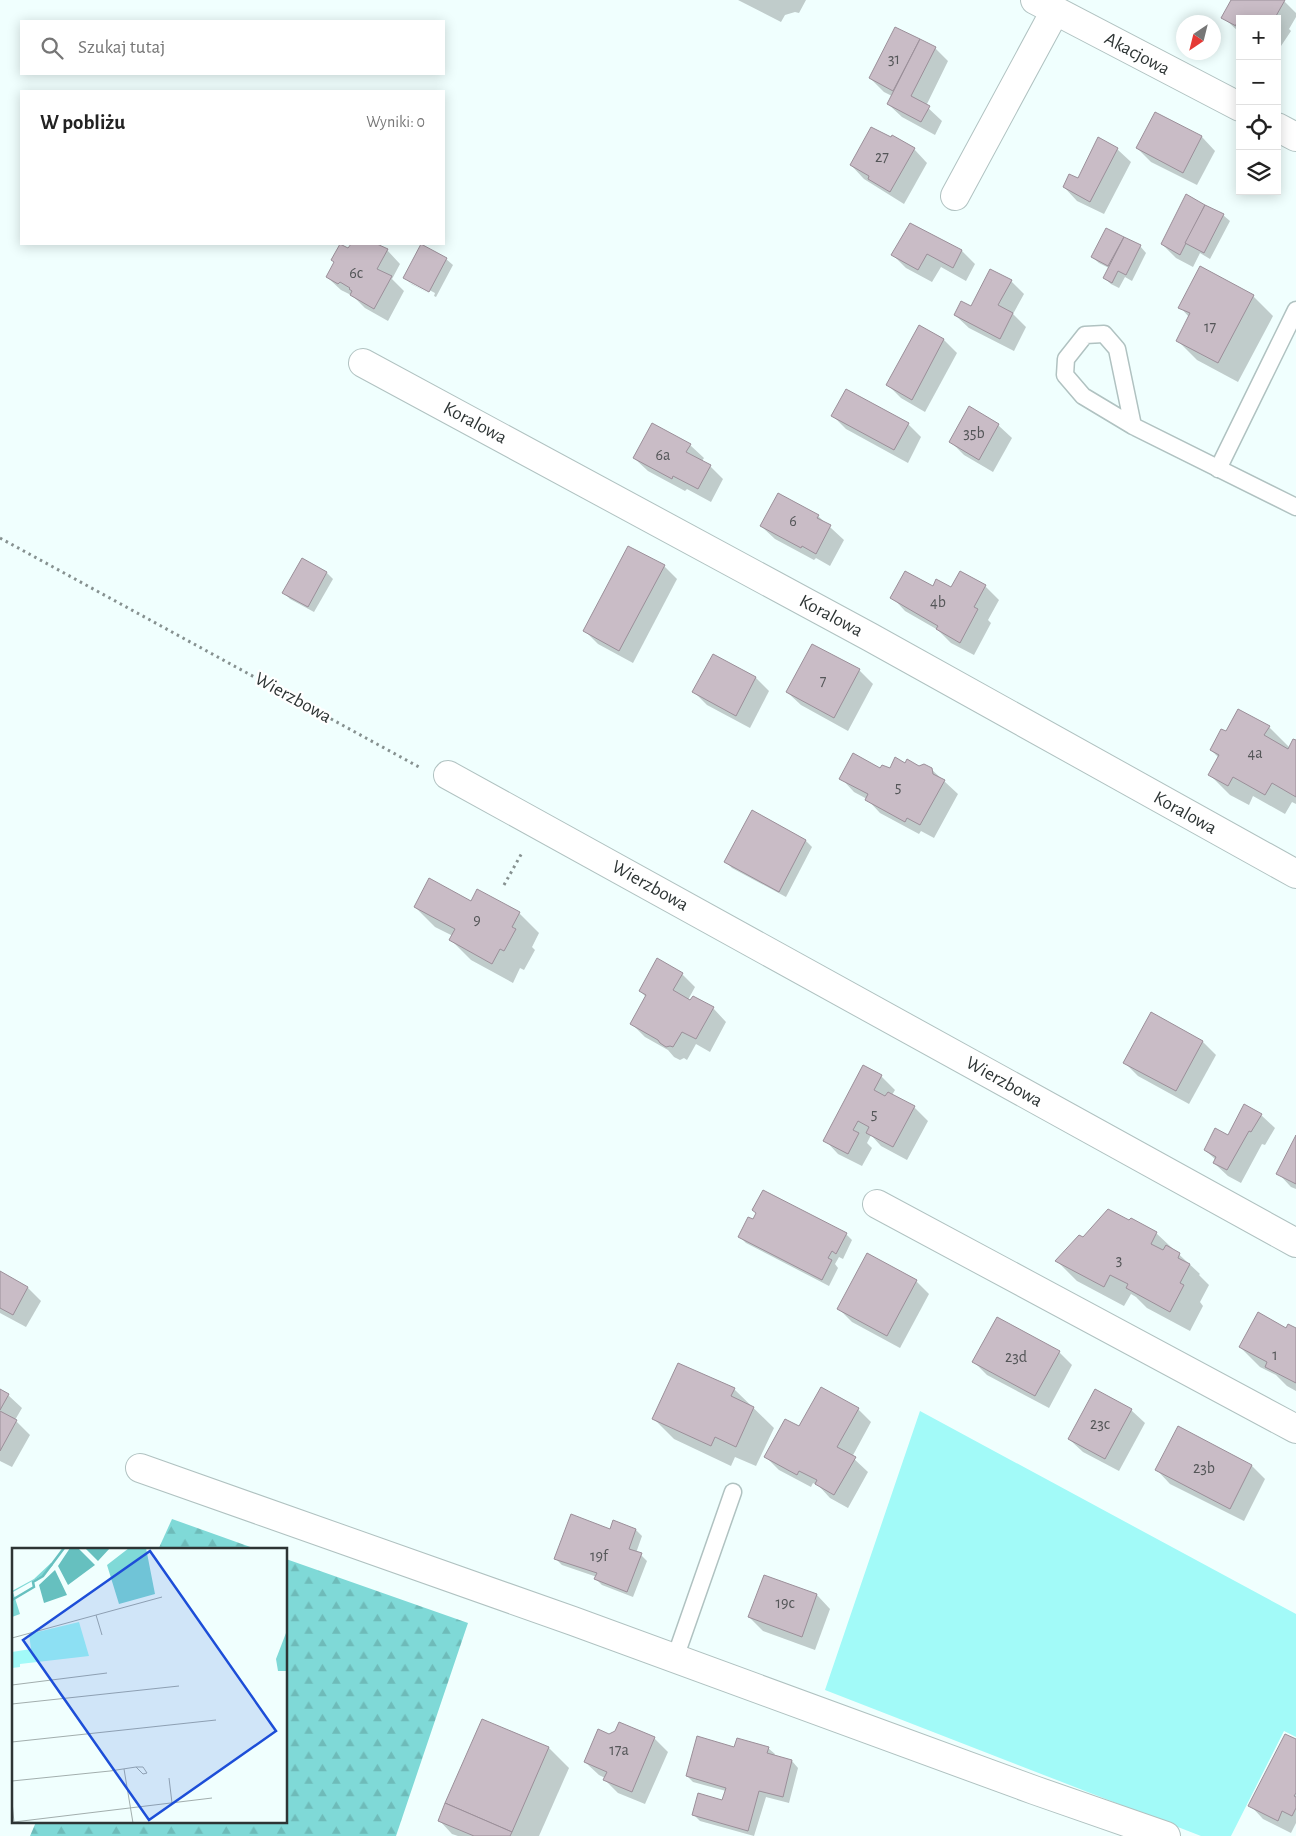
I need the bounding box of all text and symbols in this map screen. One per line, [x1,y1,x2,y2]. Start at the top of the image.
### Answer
north arrow [1176,15,1221,60]
map controls [1236,15,1281,195]
button: + [1236,15,1281,60]
search box [20,20,445,75]
street label: Akacjowa [1101,29,1173,79]
icon: search [38,34,66,62]
text: Szukaj tutaj [78,38,165,57]
house number: 31 [888,51,900,67]
button: − [1236,60,1281,105]
button: locate [1236,105,1281,150]
text: W pobliżu [40,112,125,133]
text: Wyniki: 0 [366,114,425,130]
house number: 27 [875,149,889,165]
button: layers [1236,150,1281,195]
house number: 6c [349,265,363,281]
house number: 17 [1204,319,1216,335]
street label: Koralowa [440,398,510,448]
house number: 35b [963,425,985,441]
house number: 6a [656,447,670,463]
house number: 6 [789,513,797,529]
street label: Koralowa [796,591,866,641]
house number: 4b [930,594,946,610]
street label: Wierzbowa [251,669,335,727]
house number: 7 [820,673,827,689]
house number: 4a [1247,745,1263,761]
house number: 5 [895,779,901,795]
street label: Koralowa [1150,788,1220,838]
street label: Wierzbowa [608,857,692,915]
house number: 9 [473,912,481,928]
street label: Wierzbowa [962,1053,1046,1111]
house number: 5 [871,1106,877,1122]
house number: 3 [1116,1252,1122,1268]
house number: 1 [1272,1347,1278,1363]
house number: 23d [1005,1349,1027,1365]
house number: 23c [1090,1416,1110,1432]
house number: 23b [1193,1460,1215,1476]
inset map [12,1548,288,1824]
house number: 19f [590,1548,609,1564]
house number: 19c [775,1595,795,1611]
house number: 17a [609,1742,629,1758]

